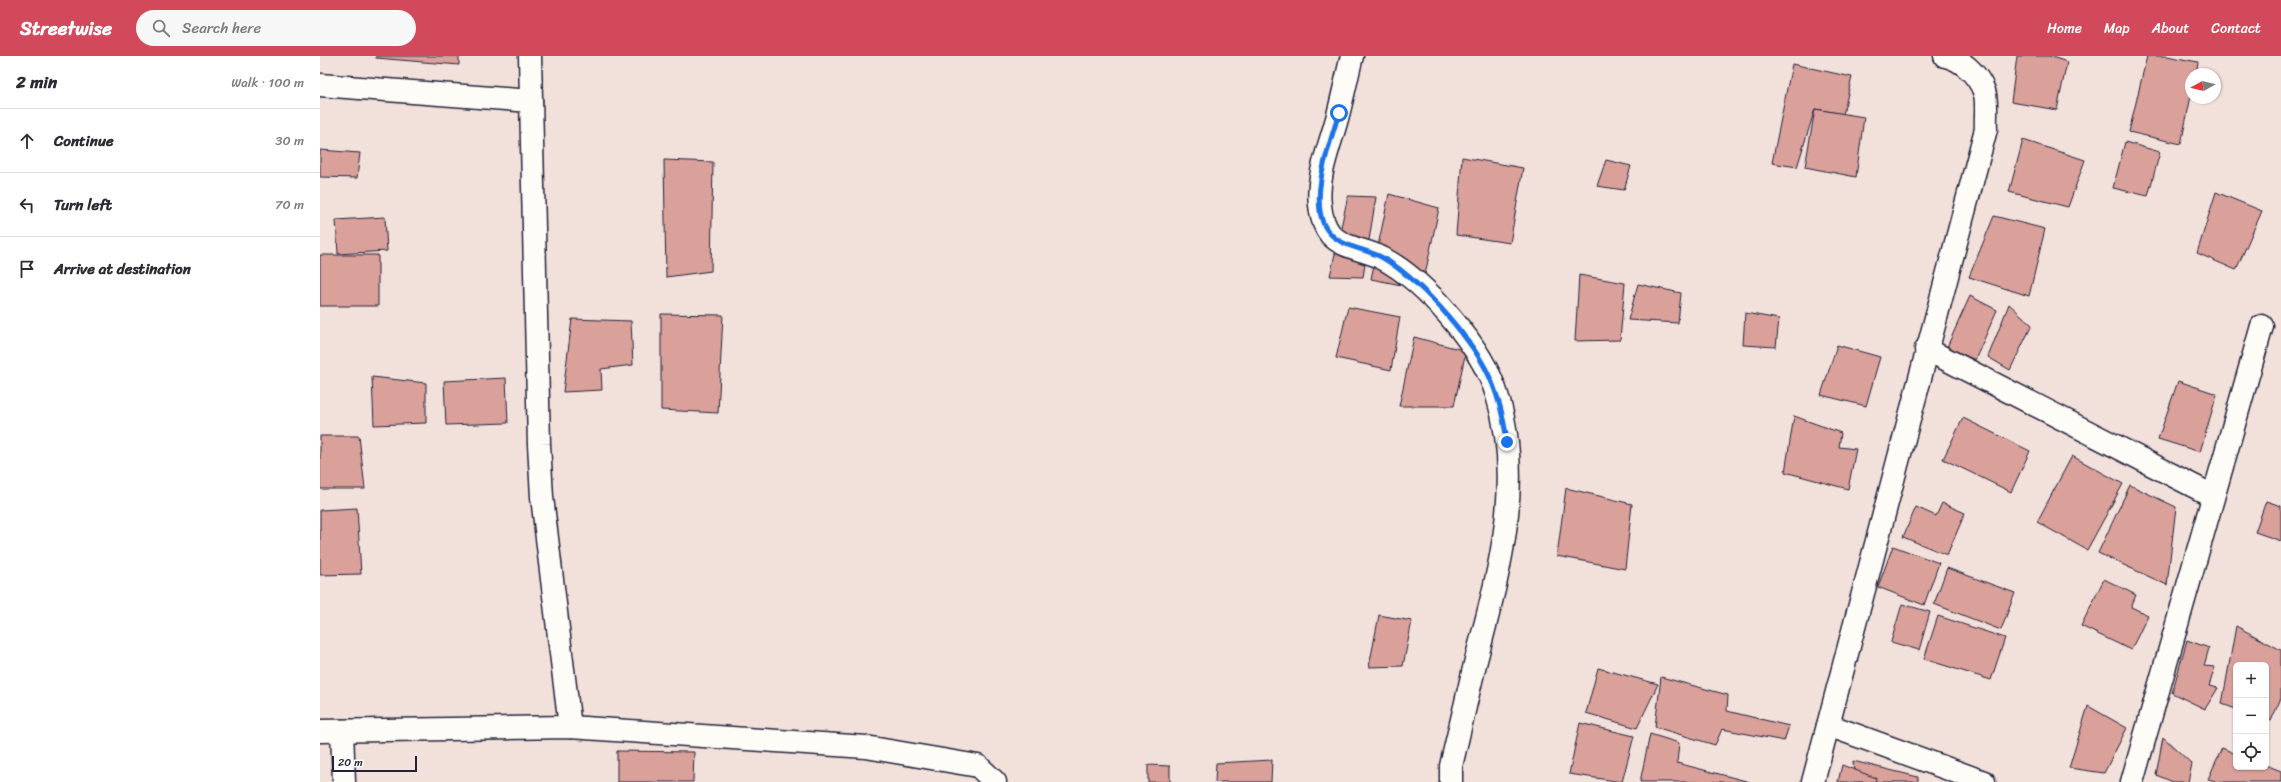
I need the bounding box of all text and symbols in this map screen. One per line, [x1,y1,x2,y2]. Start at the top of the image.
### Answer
search box [136,10,416,46]
text: Streetwise [20,12,112,45]
text: Search here [182,15,261,41]
text: Home [2047,16,2082,41]
text: Map [2104,16,2130,41]
text: About [2152,16,2189,41]
text: Contact [2211,16,2261,41]
icon: search [150,17,172,39]
text: 2 min [16,67,57,97]
north arrow [2185,68,2221,104]
text: Walk · 100 m [231,71,304,94]
route start [1330,104,1348,122]
text: Continue [54,128,114,154]
text: 30 m [275,129,304,152]
icon: ahead [16,130,38,152]
text: Turn left [54,192,112,218]
text: 70 m [275,193,304,216]
icon: left [16,194,38,216]
text: Arrive at destination [54,256,191,282]
icon: arrive [16,258,38,280]
route end [1498,433,1516,451]
map controls [2233,662,2269,770]
button: + [2233,662,2269,698]
button: − [2233,698,2269,734]
button: locate [2233,734,2269,770]
text: 20 m [338,753,363,772]
scale bar [332,754,417,773]

